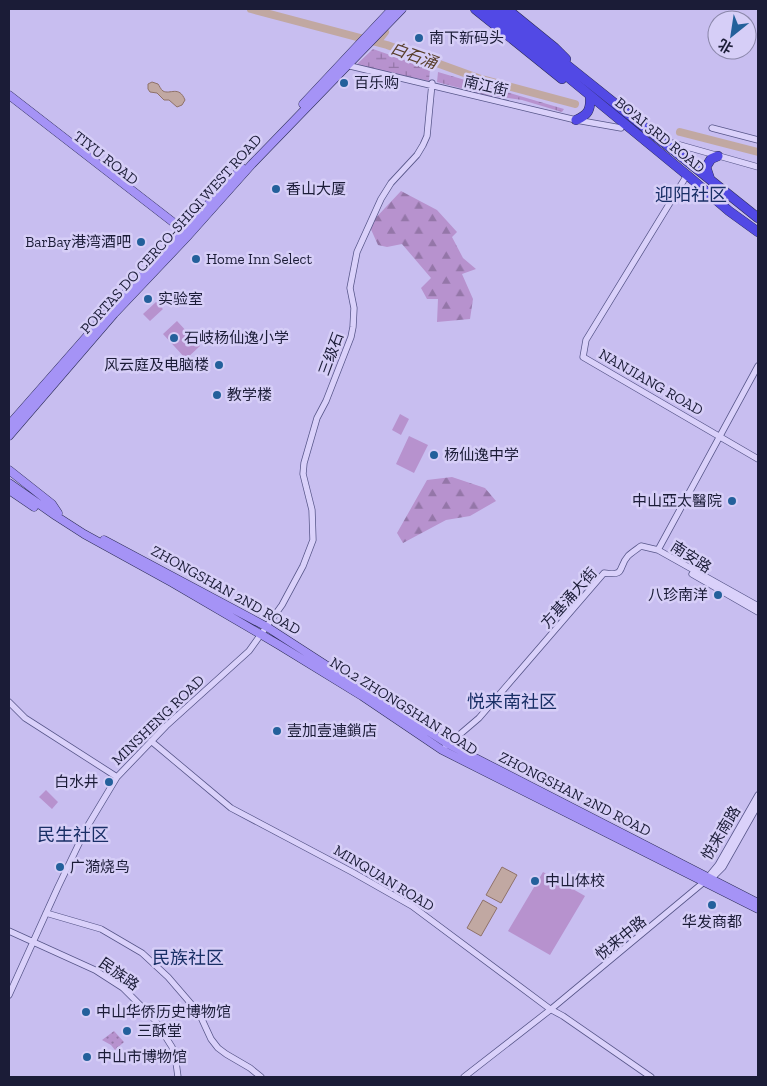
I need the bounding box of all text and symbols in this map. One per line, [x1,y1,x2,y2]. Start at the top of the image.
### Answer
north arrow [707,10,757,60]
place label: 南下新码头 [429,29,504,47]
marker: 南下新码头 [413,32,425,44]
text: 北 [715,35,736,57]
water label: 白石涌 [388,38,442,73]
street label: 南江街 [462,72,510,100]
place label: 百乐购 [354,74,399,92]
marker: 百乐购 [338,77,350,89]
street label: BO'AI 3RD ROAD [611,93,709,177]
street label: TIYU ROAD [70,127,142,189]
street label: PORTAS DO CERCO-SHIQI WEST ROAD [77,131,265,337]
place label: 香山大厦 [286,180,346,198]
marker: 香山大厦 [270,183,282,195]
district label: 迎阳社区 [655,184,727,206]
place label: BarBay港湾酒吧 [25,233,131,251]
marker: BarBay港湾酒吧 [135,236,147,248]
place label: Home Inn Select [206,250,313,268]
marker: Home Inn Select [190,253,202,265]
place label: 实验室 [158,290,203,308]
marker: 实验室 [142,293,154,305]
place label: 石岐杨仙逸小学 [184,329,289,347]
street label: 三级石 [315,330,347,378]
marker: 石岐杨仙逸小学 [168,332,180,344]
street label: NANJIANG ROAD [596,345,706,419]
place label: 风云庭及电脑楼 [104,356,209,374]
marker: 风云庭及电脑楼 [213,359,225,371]
place label: 教学楼 [227,386,272,404]
marker: 教学楼 [211,389,223,401]
place label: 杨仙逸中学 [444,446,519,464]
marker: 杨仙逸中学 [428,449,440,461]
place label: 中山亞太醫院 [632,492,722,510]
marker: 中山亞太醫院 [726,495,738,507]
street label: 南安路 [667,537,715,577]
street label: ZHONGSHAN 2ND ROAD [148,541,304,639]
street label: 方基涌大街 [537,564,601,632]
place label: 八珍南洋 [648,586,708,604]
marker: 八珍南洋 [712,589,724,601]
street label: NO.2 ZHONGSHAN ROAD [327,653,481,759]
street label: MINSHENG ROAD [108,671,208,769]
district label: 悦来南社区 [467,691,557,713]
place label: 壹加壹連鎖店 [287,722,377,740]
marker: 壹加壹連鎖店 [271,725,283,737]
street label: ZHONGSHAN 2ND ROAD [496,748,654,840]
place label: 白水井 [54,773,99,791]
marker: 白水井 [103,776,115,788]
street label: 悦来南路 [698,803,744,863]
district label: 民生社区 [37,824,109,846]
street label: MINQUAN ROAD [330,841,438,915]
place label: 广漪烧鸟 [70,858,130,876]
marker: 广漪烧鸟 [54,861,66,873]
place label: 中山体校 [545,872,605,890]
marker: 中山体校 [529,875,541,887]
marker: 华发商都 [706,899,718,911]
street label: 悦来中路 [592,912,650,964]
place label: 华发商都 [682,913,742,931]
district label: 民族社区 [152,947,224,969]
street label: 民族路 [95,954,143,994]
place label: 中山华侨历史博物馆 [96,1003,231,1021]
marker: 中山华侨历史博物馆 [80,1006,92,1018]
place label: 三酥堂 [137,1022,182,1040]
marker: 三酥堂 [121,1025,133,1037]
place label: 中山市博物馆 [97,1048,187,1066]
marker: 中山市博物馆 [81,1051,93,1063]

